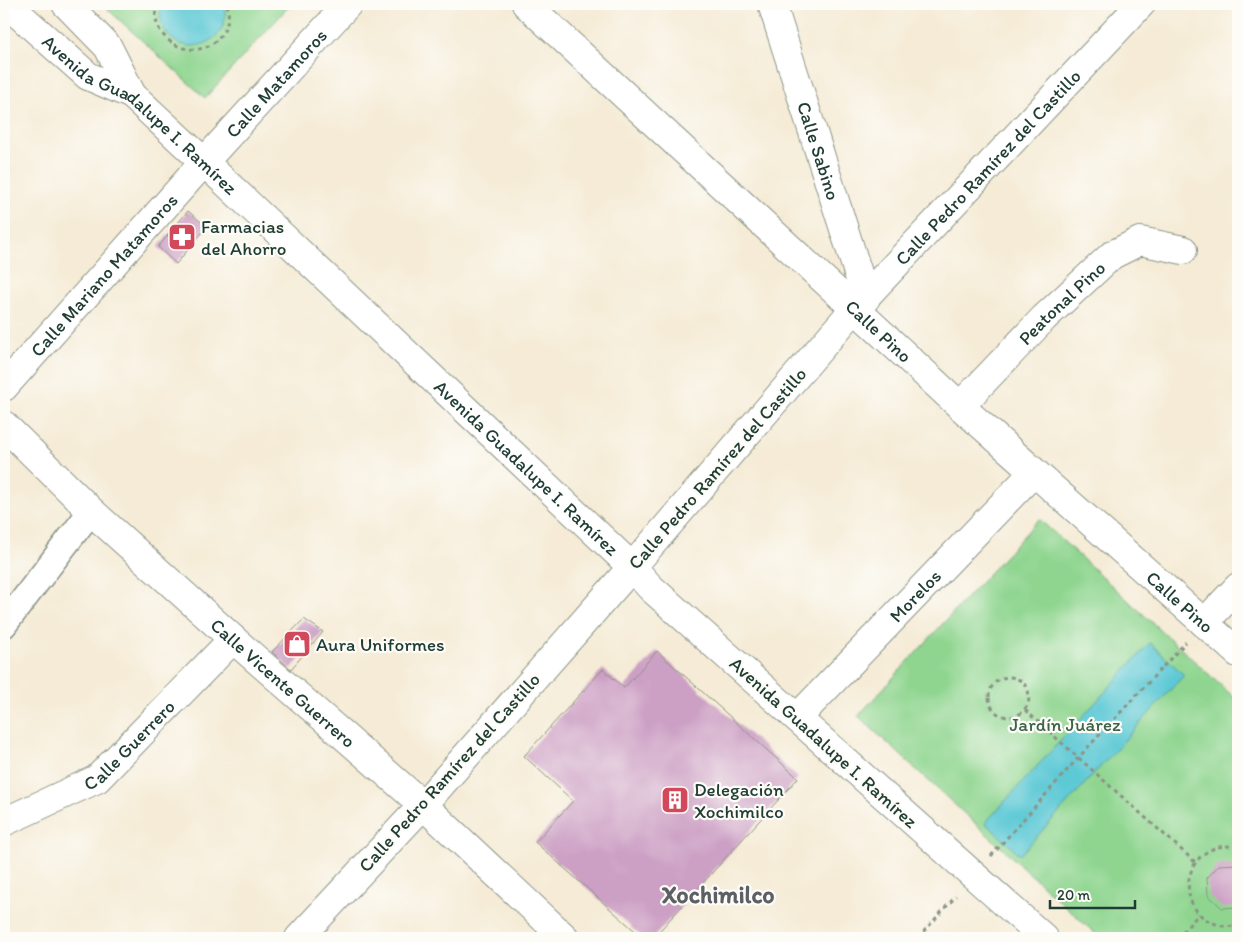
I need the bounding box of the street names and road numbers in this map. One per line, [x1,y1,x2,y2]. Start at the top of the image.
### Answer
street label: Calle Matamoros [221,24,332,143]
street label: Avenida Guadalupe I. Ramírez [37,30,242,200]
street label: Calle Pedro Ramírez del Castillo [890,64,1086,270]
street label: Calle Sabino [792,99,845,203]
street label: Calle Mariano Matamoros [25,189,183,362]
street label: Peatonal Pino [1014,256,1110,350]
street label: Calle Pino [840,295,917,368]
street label: Calle Pedro Ramírez del Castillo [623,363,811,574]
street label: Avenida Guadalupe I. Ramírez [429,375,624,561]
street label: Morelos [885,565,946,627]
street label: Calle Pino [1141,566,1218,638]
street label: Calle Vicente Guerrero [206,613,360,753]
street label: Avenida Guadalupe I. Ramírez [725,652,923,833]
street label: Calle Pedro Ramírez del Castillo [354,668,545,877]
street label: Calle Guerrero [80,695,180,796]

